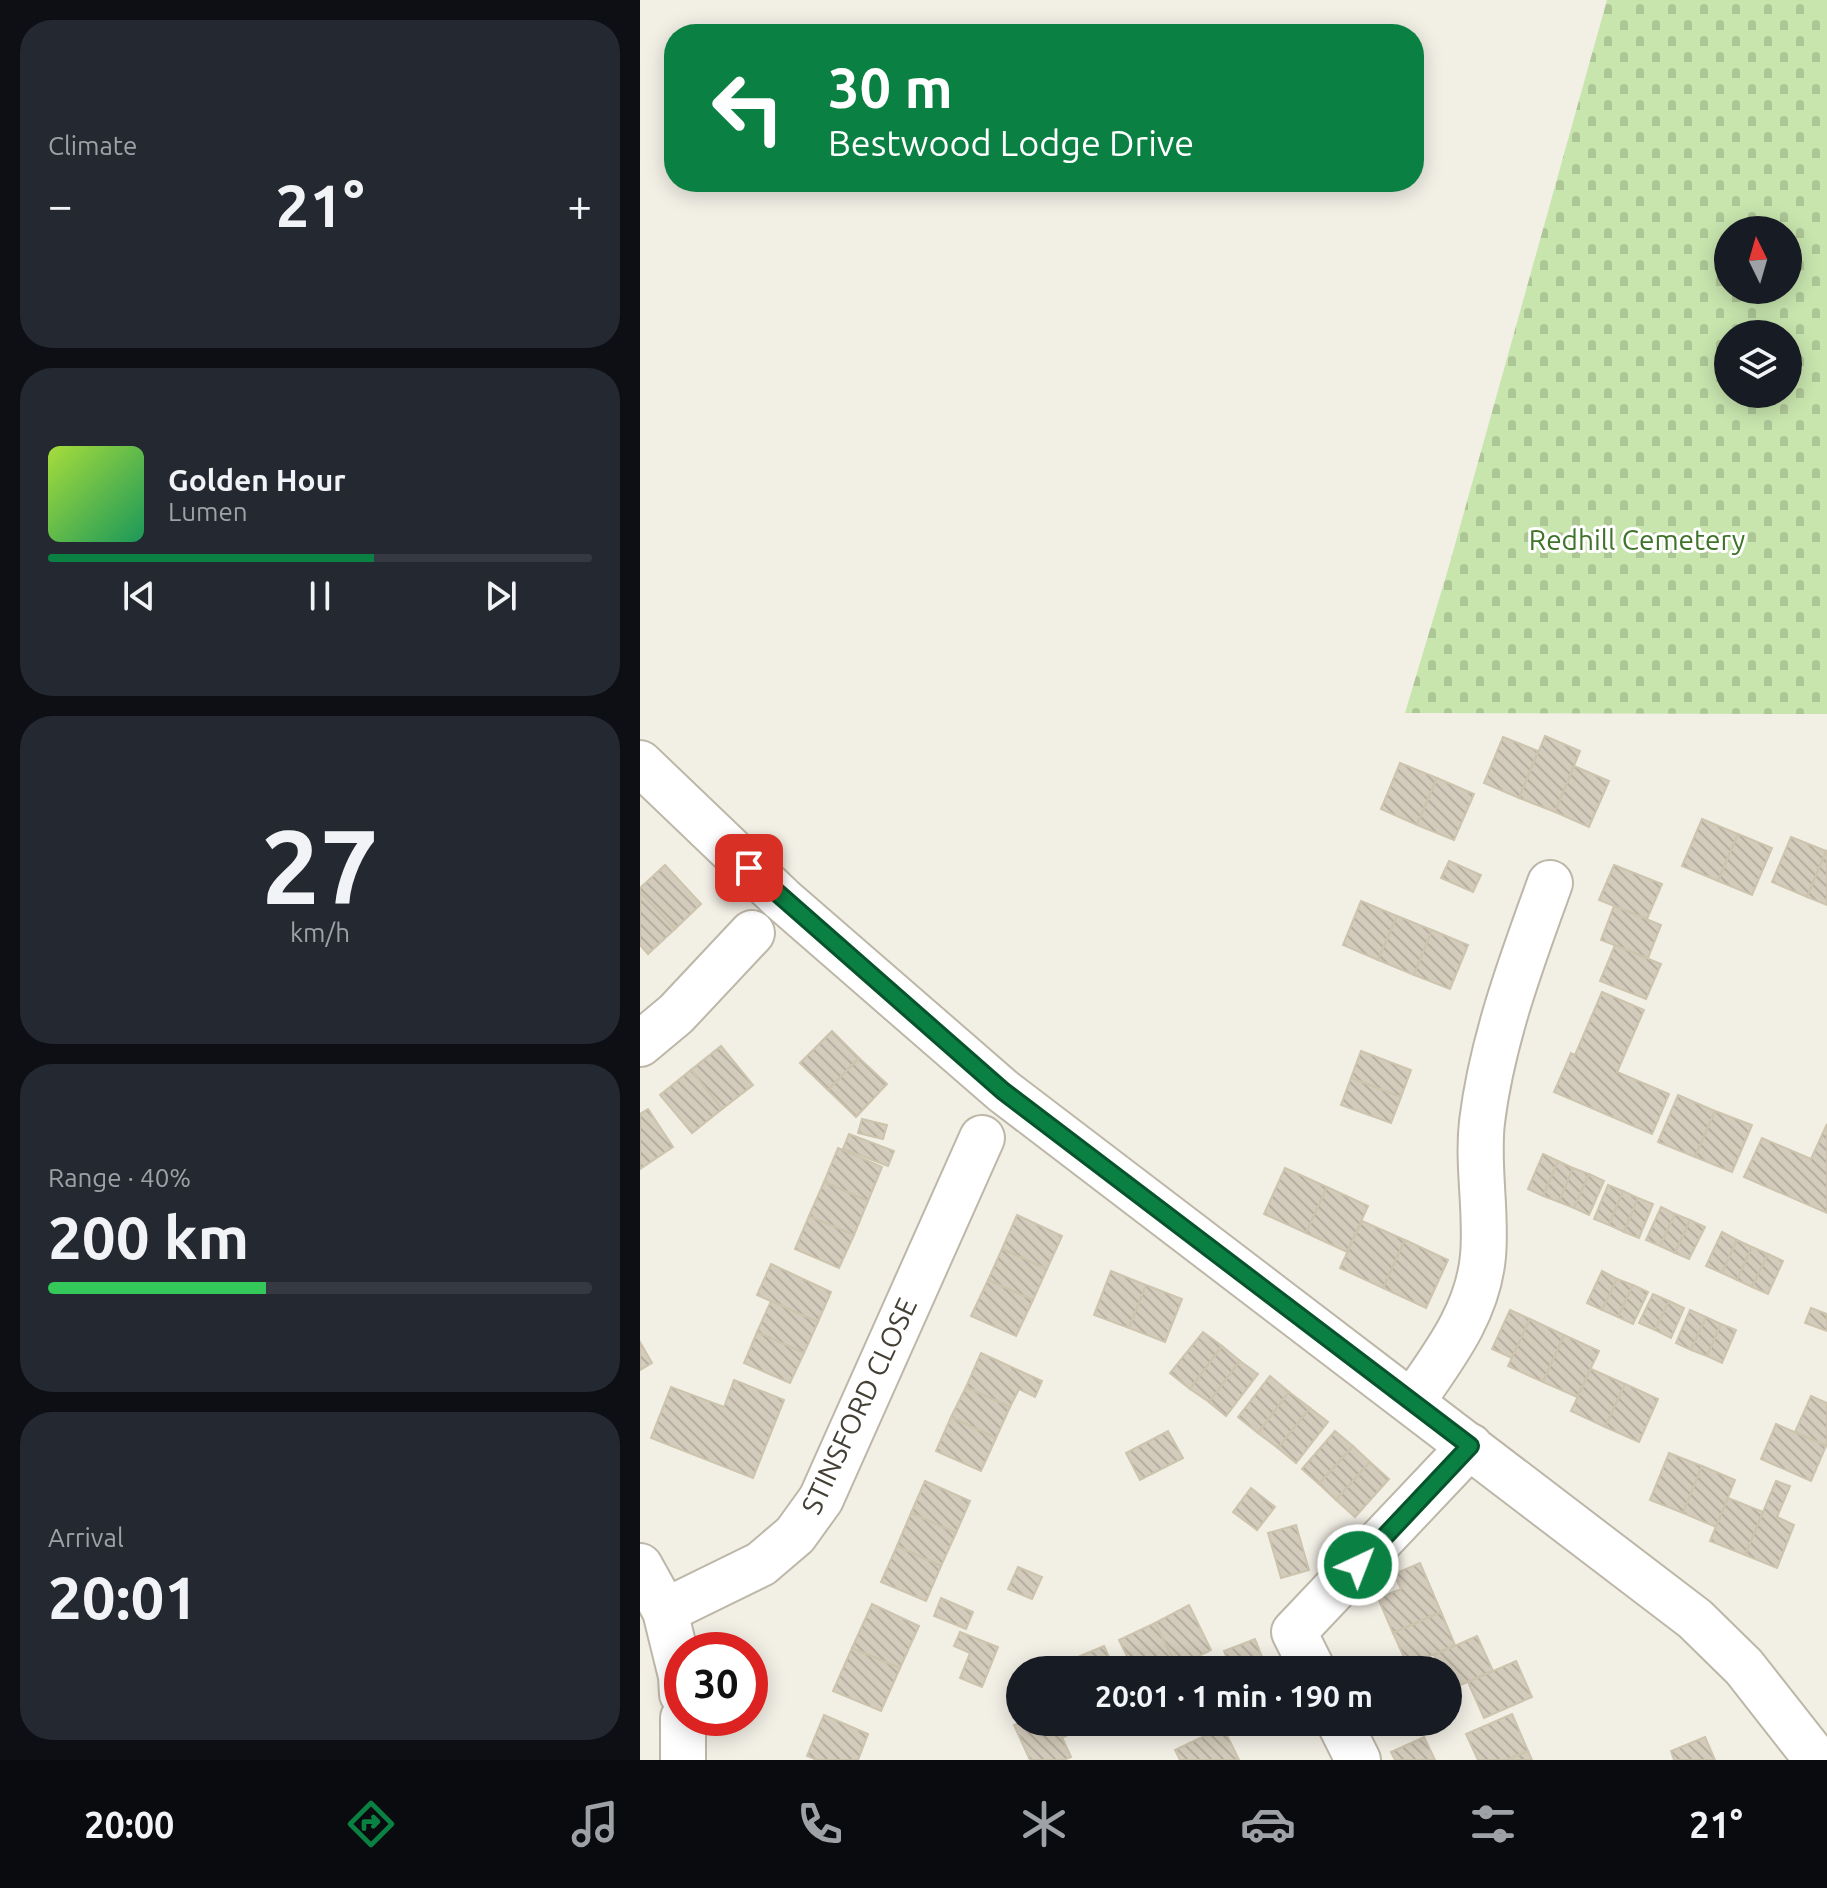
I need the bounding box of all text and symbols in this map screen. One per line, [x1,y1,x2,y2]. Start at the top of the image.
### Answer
icon: left [696,56,800,160]
text: 30 m [828,56,953,119]
text: Bestwood Lodge Drive [828,122,1194,163]
text: Climate [48,131,137,160]
text: 21° [276,171,364,238]
text: − [48,180,73,229]
text: + [567,180,592,229]
north arrow [1714,216,1802,304]
map controls [1714,216,1802,408]
button: layers [1714,320,1802,408]
text: Golden Hour [168,463,346,497]
text: Lumen [168,497,248,526]
park label: Redhill Cemetery [1529,524,1745,555]
icon: previous [117,574,161,618]
icon: pause [298,574,342,618]
icon: next [479,574,523,618]
text: 27 [261,807,379,924]
pin [715,834,783,902]
icon: arrive [727,846,771,890]
text: km/h [290,918,350,947]
text: Range · 40% [48,1163,191,1192]
text: 200 km [48,1203,249,1270]
street label: STINSFORD CLOSE [795,1293,922,1519]
text: Arrival [48,1523,124,1552]
position arrow [1316,1523,1400,1607]
text: 20:01 [48,1563,198,1630]
speed limit sign: 30 [664,1632,768,1736]
text: 20:01 · 1 min · 190 m [1095,1679,1373,1713]
icon: directions [343,1796,399,1852]
icon: music [567,1796,623,1852]
icon: phone [792,1796,848,1852]
icon: climate [1016,1796,1072,1852]
icon: car [1240,1796,1296,1852]
icon: filters [1465,1796,1521,1852]
text: 20:00 [84,1804,174,1845]
text: 21° [1689,1804,1743,1845]

